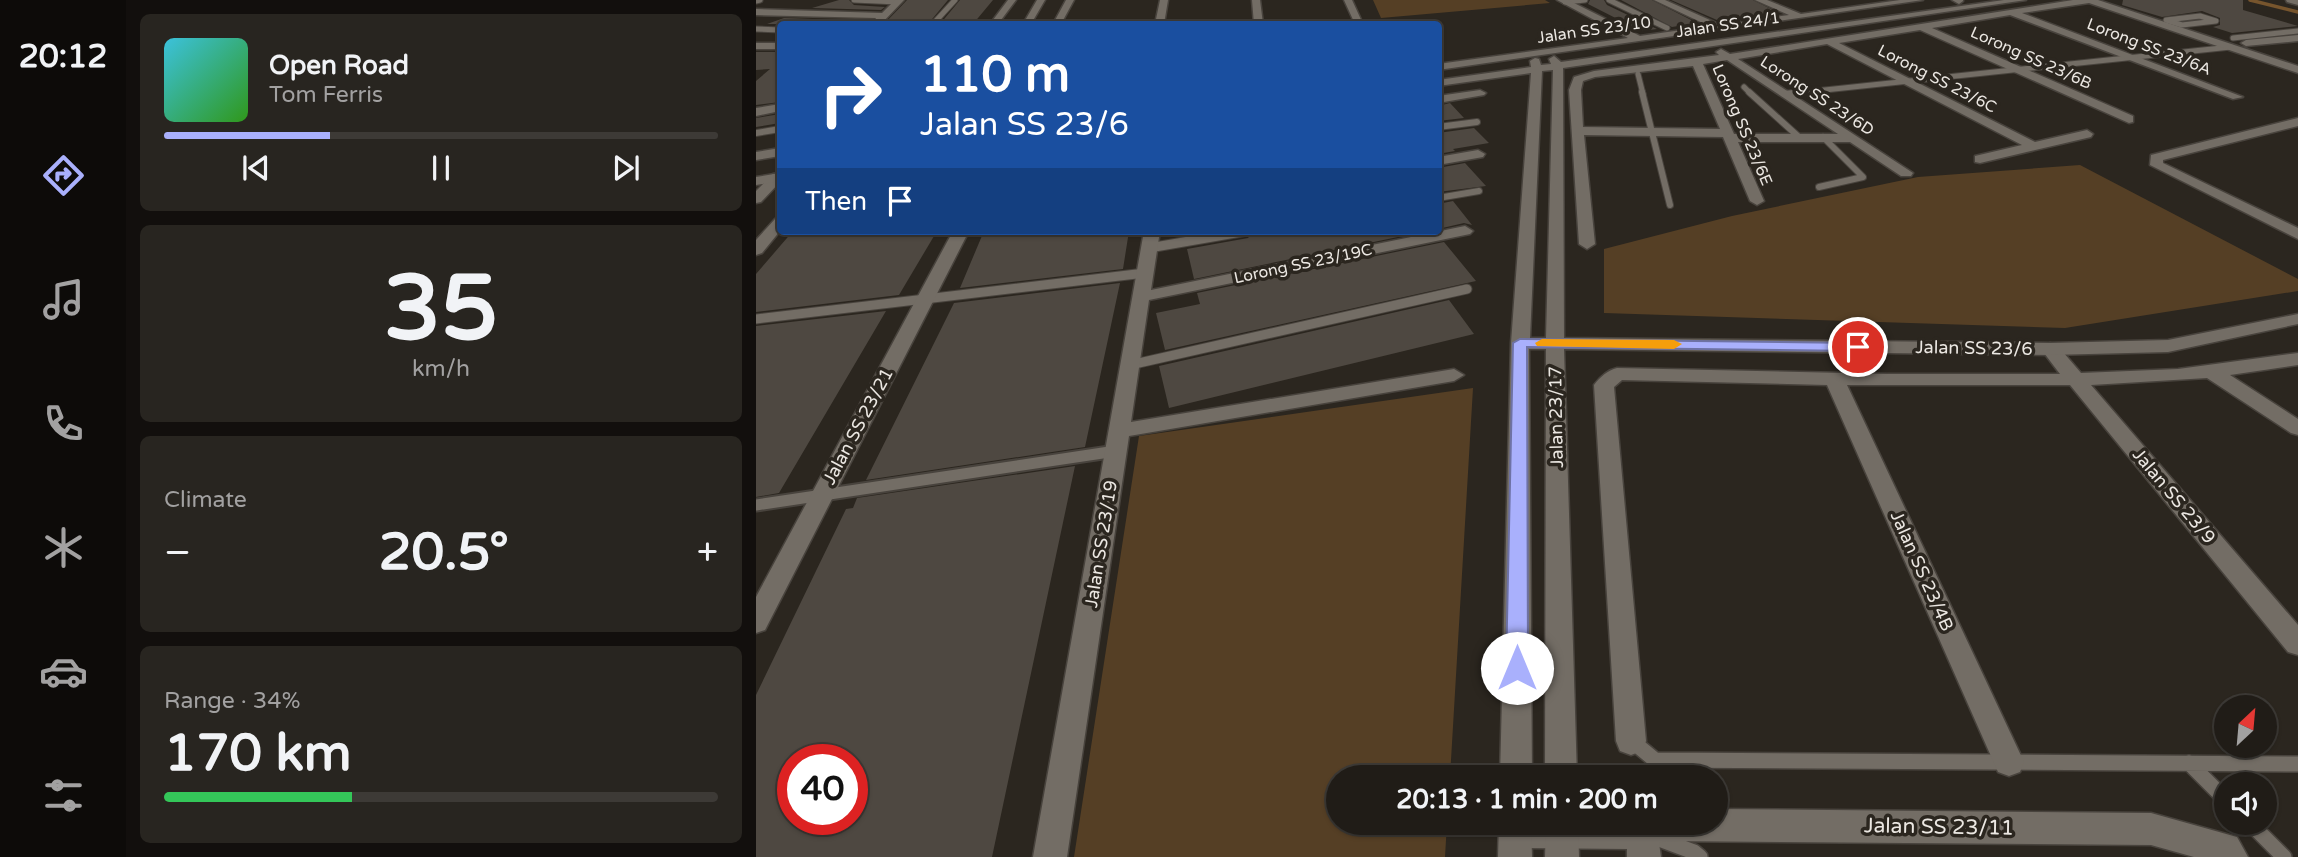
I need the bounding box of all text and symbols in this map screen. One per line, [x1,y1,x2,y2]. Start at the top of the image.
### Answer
street label: Jalan SS 24/1 [1675,8,1781,42]
street label: Jalan SS 23/10 [1536,12,1652,48]
street label: Lorong SS 23/6A [2084,14,2214,80]
street label: Lorong SS 23/6B [1967,22,2095,94]
text: 20:12 [19,38,107,76]
street label: Lorong SS 23/6C [1874,40,2000,118]
text: 110 m [920,46,1070,105]
icon: right [805,49,896,140]
text: Open Road [269,50,409,81]
street label: Lorong SS 23/6D [1756,52,1878,140]
street label: Lorong SS 23/6E [1707,61,1777,189]
text: Tom Ferris [269,81,383,109]
text: Jalan SS 23/6 [920,106,1129,144]
icon: previous [237,149,275,187]
icon: pause [422,149,460,187]
icon: next [607,149,645,187]
icon: directions [39,151,88,200]
icon: arrive [881,182,919,220]
text: Then [805,186,867,217]
street label: Lorong SS 23/19C [1232,240,1374,288]
text: 35 [384,254,498,364]
icon: music [39,275,88,324]
pin [1828,317,1888,377]
icon: arrive [1839,328,1877,366]
street label: Jalan SS 23/6 [1915,336,2033,360]
text: km/h [412,355,470,383]
street label: Jalan SS 23/21 [818,364,898,488]
street label: Jalan 23/17 [1544,366,1568,468]
icon: phone [39,399,88,448]
street label: Jalan SS 23/9 [2128,444,2220,548]
street label: Jalan SS 23/19 [1080,479,1122,609]
text: Climate [164,486,247,514]
street label: Jalan SS 23/4B [1886,508,1958,634]
text: 20.5° [379,521,509,584]
icon: climate [39,523,88,572]
text: − [164,530,191,576]
text: + [697,530,718,576]
position arrow [1480,631,1554,705]
icon: car [39,647,88,696]
text: Range · 34% [164,687,300,715]
north arrow [2214,695,2277,758]
map controls [2214,695,2277,835]
text: 170 km [164,722,352,785]
speed limit sign: 40 [777,744,868,835]
icon: filters [39,771,88,820]
button: sound [2214,772,2277,835]
text: 20:13 · 1 min · 200 m [1396,784,1658,815]
street label: Jalan SS 23/11 [1864,813,2014,841]

